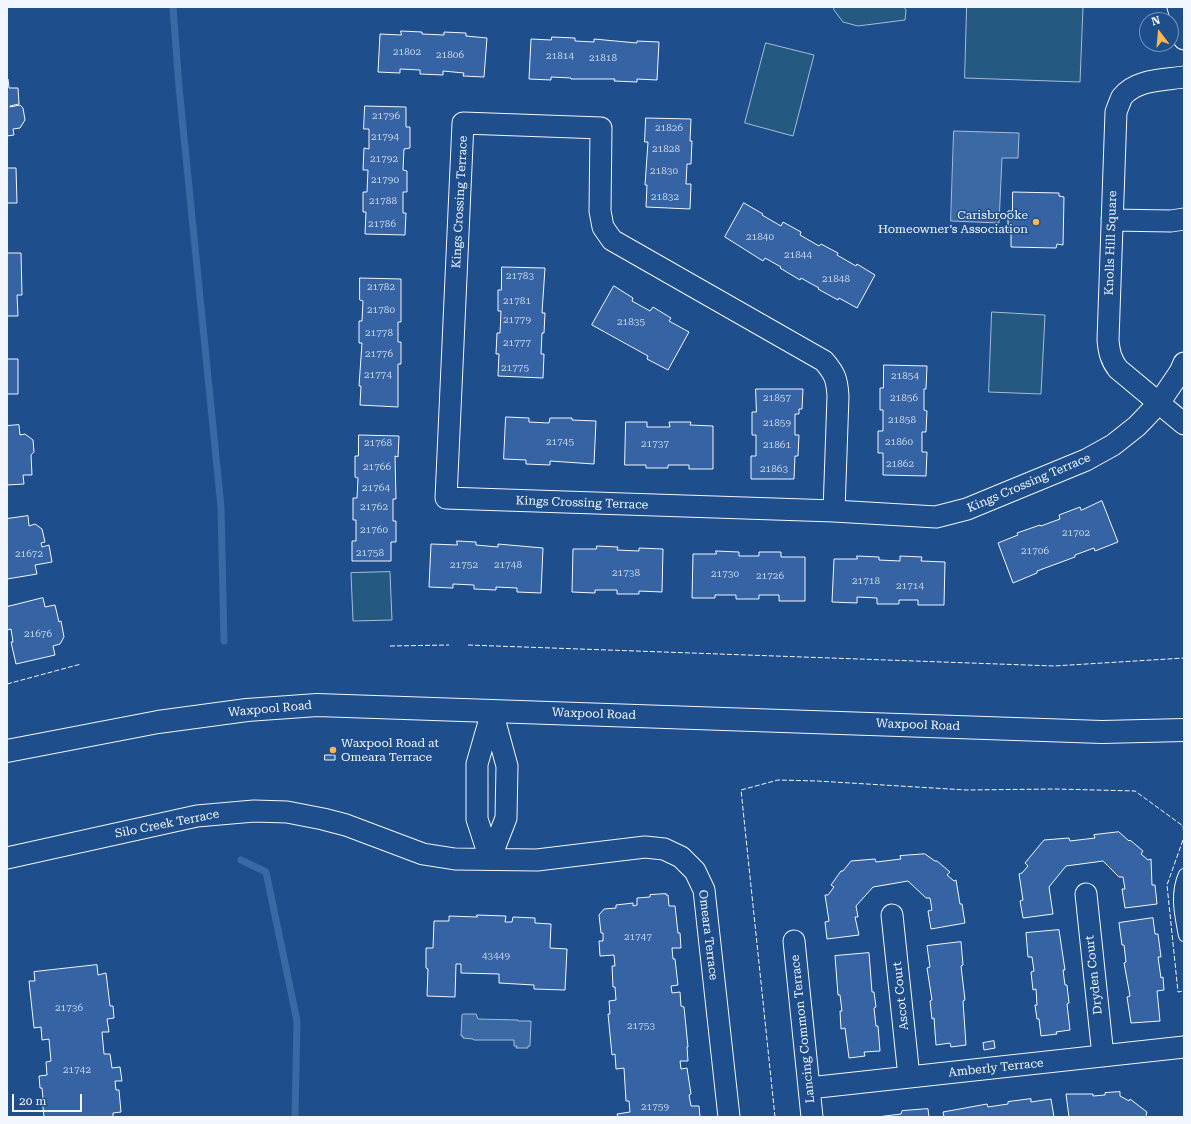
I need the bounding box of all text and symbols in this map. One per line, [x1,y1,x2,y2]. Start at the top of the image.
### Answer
north arrow [1139,12,1179,52]
text: N [1150,14,1162,28]
house number: 21802 [393,46,421,58]
house number: 21806 [436,49,464,61]
house number: 21814 [546,50,574,62]
house number: 21818 [589,52,617,64]
house number: 21796 [372,110,400,122]
house number: 21826 [655,122,683,134]
house number: 21794 [371,131,399,143]
street label: Kings Crossing Terrace [449,135,471,269]
house number: 21828 [652,143,680,155]
house number: 21792 [370,153,398,165]
house number: 21830 [650,165,678,177]
house number: 21790 [371,174,399,186]
street label: Knolls Hill Square [1102,190,1120,296]
house number: 21832 [651,191,679,203]
house number: 21788 [369,195,397,207]
place label: Carisbrooke Homeowner’s Association [878,208,1028,236]
marker: Carisbrooke Homeowner’s Association [1031,217,1041,227]
house number: 21786 [368,218,396,230]
house number: 21840 [746,231,774,243]
house number: 21844 [784,249,812,261]
house number: 21783 [506,270,534,282]
house number: 21848 [822,273,850,285]
house number: 21782 [367,281,395,293]
house number: 21781 [503,295,531,307]
house number: 21780 [367,304,395,316]
house number: 21779 [503,314,531,326]
house number: 21835 [617,316,645,328]
house number: 21778 [365,327,393,339]
house number: 21777 [503,337,531,349]
house number: 21776 [365,348,393,360]
house number: 21775 [501,362,529,374]
house number: 21774 [364,369,392,381]
house number: 21854 [891,370,919,382]
house number: 21857 [763,392,791,404]
house number: 21856 [890,392,918,404]
house number: 21858 [888,414,916,426]
house number: 21859 [763,417,791,429]
house number: 21745 [546,436,574,448]
house number: 21860 [885,436,913,448]
house number: 21768 [364,437,392,449]
house number: 21737 [641,438,669,450]
house number: 21861 [763,439,791,451]
street label: Kings Crossing Terrace [965,450,1093,516]
house number: 21862 [886,458,914,470]
house number: 21766 [363,461,391,473]
house number: 21863 [760,463,788,475]
house number: 21764 [362,482,390,494]
street label: Kings Crossing Terrace [515,493,649,513]
house number: 21762 [360,501,388,513]
house number: 21760 [360,524,388,536]
house number: 21702 [1062,527,1090,539]
house number: 21706 [1021,545,1049,557]
house number: 21758 [356,547,384,559]
house number: 21672 [15,548,43,560]
house number: 21752 [450,559,478,571]
house number: 21748 [494,559,522,571]
house number: 21738 [612,567,640,579]
house number: 21730 [711,568,739,580]
house number: 21726 [756,570,784,582]
house number: 21718 [852,575,880,587]
house number: 21714 [896,580,924,592]
house number: 21676 [24,628,52,640]
street label: Waxpool Road [227,698,313,720]
street label: Waxpool Road [552,705,636,723]
street label: Waxpool Road [876,716,960,734]
place label: Waxpool Road at Omeara Terrace [341,736,439,764]
marker: Waxpool Road at Omeara Terrace [328,745,338,755]
street label: Silo Creek Terrace [114,807,220,841]
street label: Omeara Terrace [695,889,721,981]
house number: 21747 [624,931,652,943]
street label: Dryden Court [1083,935,1105,1015]
house number: 43449 [482,950,510,962]
street label: Lancing Common Terrace [788,954,818,1104]
street label: Ascot Court [890,961,912,1031]
house number: 21736 [55,1002,83,1014]
house number: 21753 [627,1020,655,1032]
street label: Amberly Terrace [948,1056,1044,1080]
house number: 21742 [63,1064,91,1076]
scale bar [14,1086,84,1112]
text: 20 m [19,1094,46,1108]
house number: 21759 [641,1101,669,1113]

